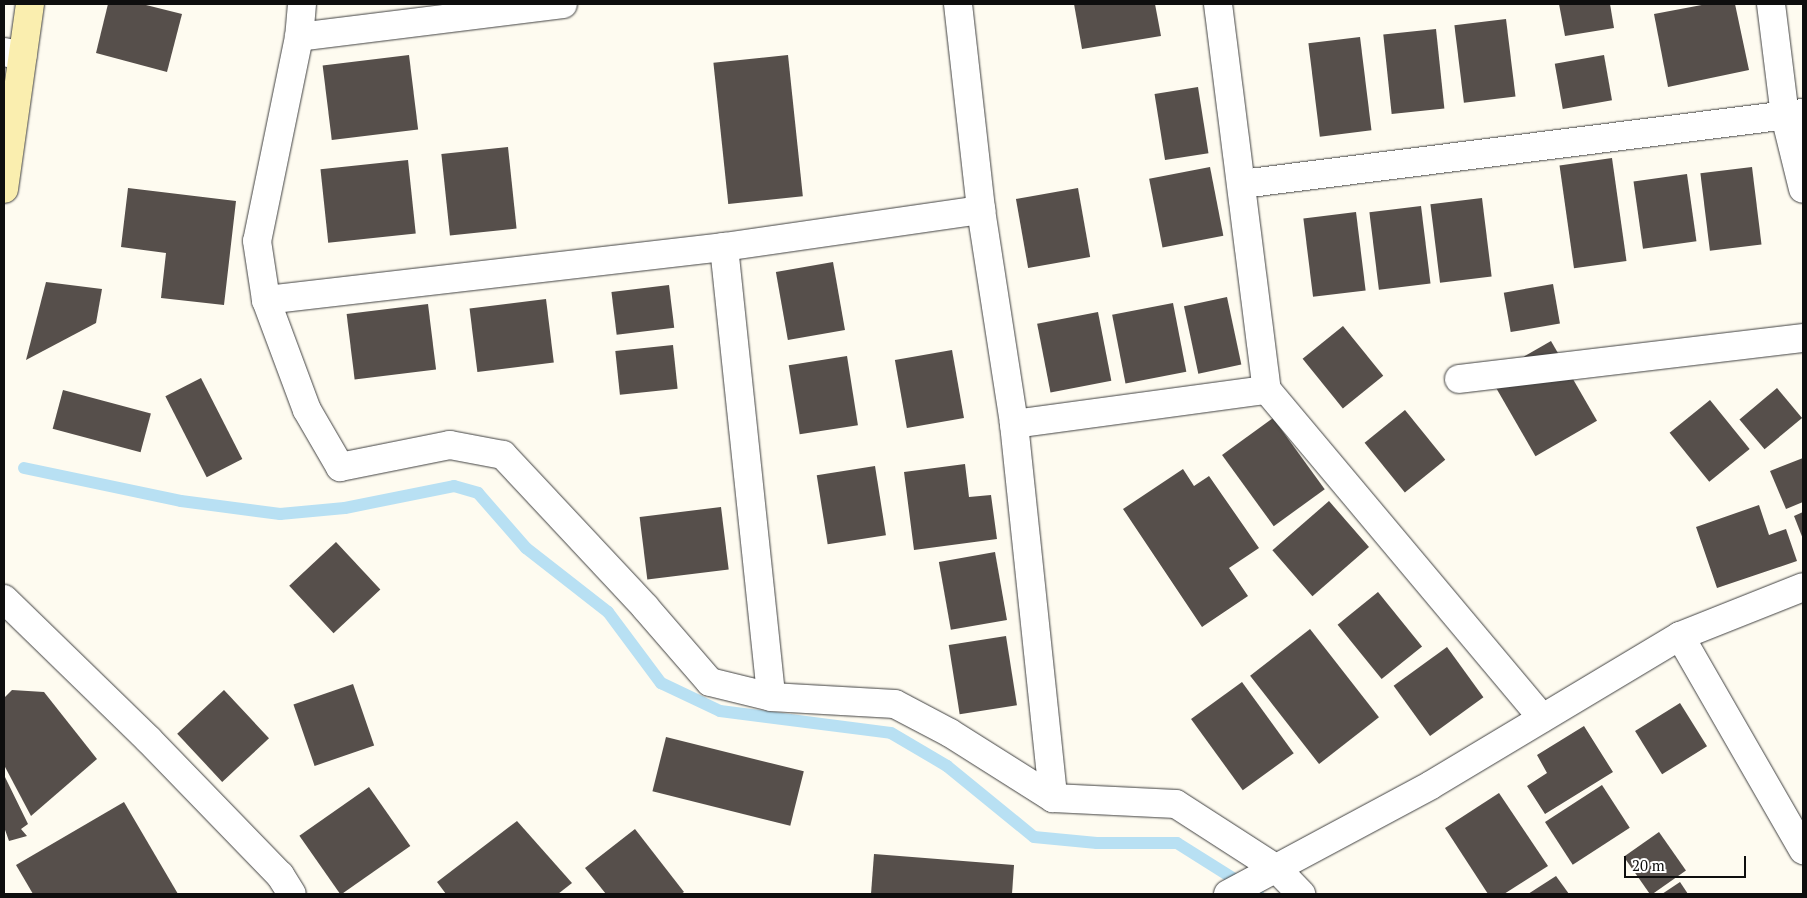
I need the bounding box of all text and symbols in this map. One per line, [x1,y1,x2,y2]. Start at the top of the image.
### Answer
scale bar [1627,846,1750,878]
text: 20 m [1632,855,1665,875]

